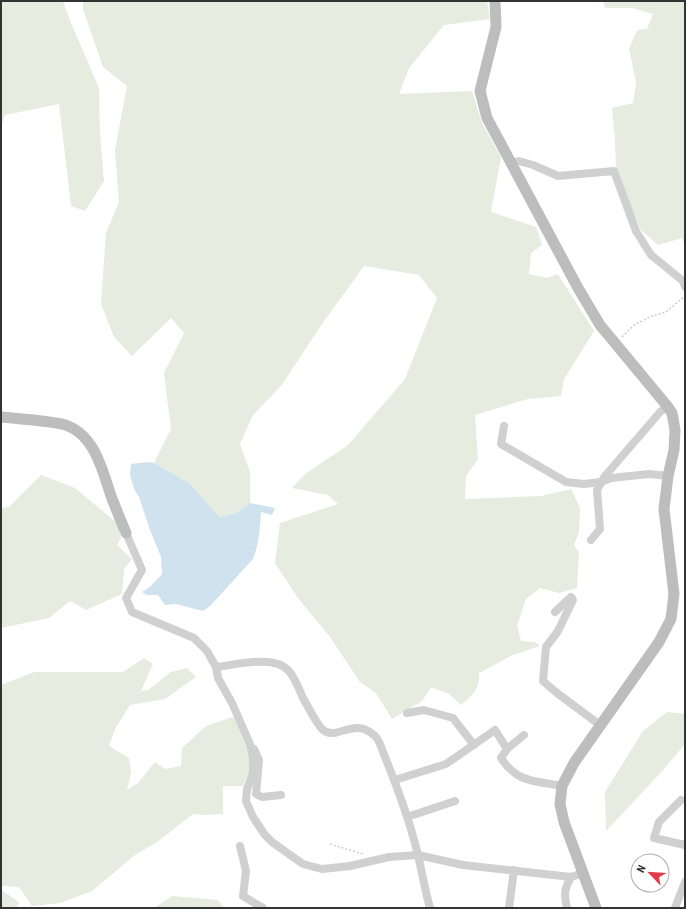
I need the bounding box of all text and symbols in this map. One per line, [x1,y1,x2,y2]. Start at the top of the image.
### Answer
north arrow [630,853,670,893]
text: N [634,863,649,875]

